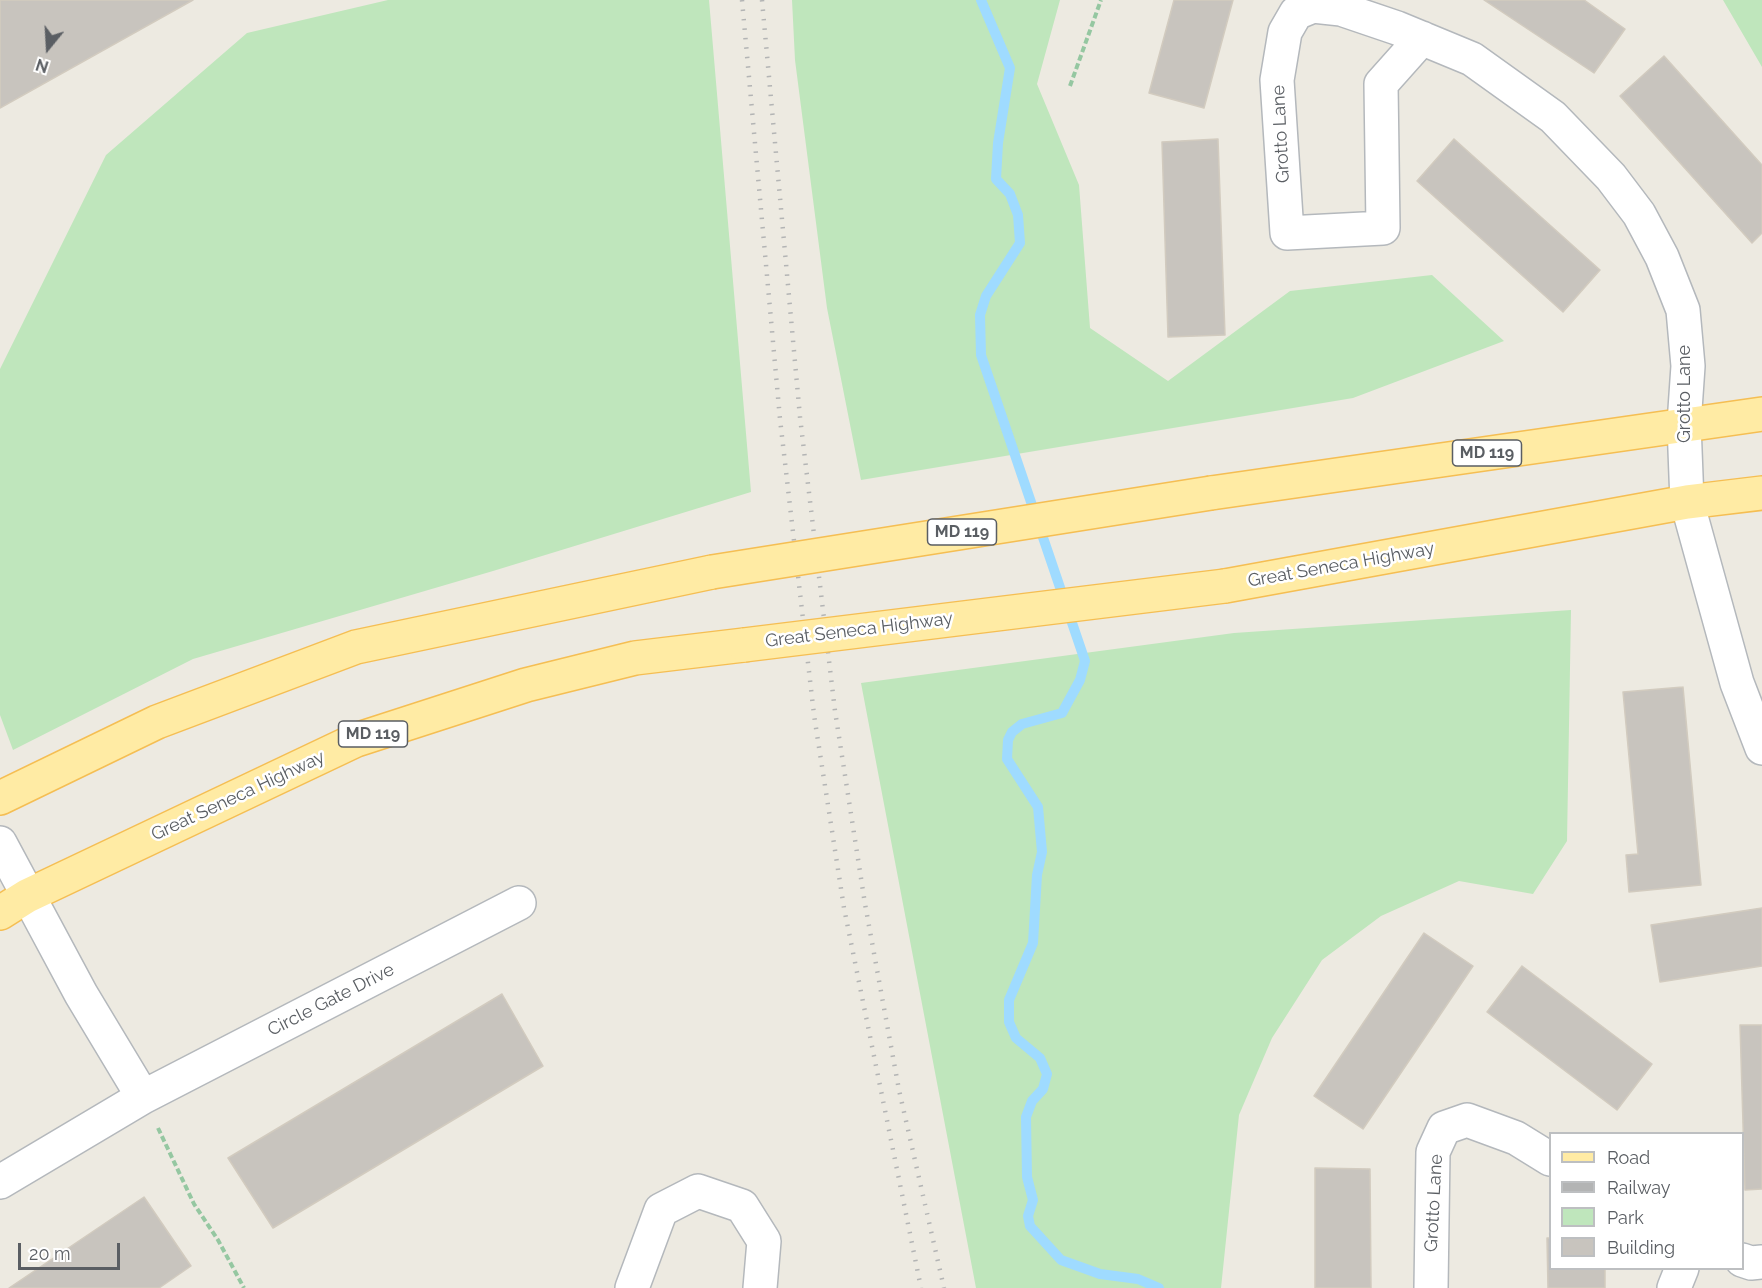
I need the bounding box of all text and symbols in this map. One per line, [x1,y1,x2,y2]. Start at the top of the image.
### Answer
north arrow [18,18,78,78]
text: N [34,55,51,77]
street label: Grotto Lane [1268,84,1294,184]
street label: Grotto Lane [1674,345,1696,443]
road number: MD 119 [1452,440,1522,466]
road number: MD 119 [928,519,996,545]
street label: Great Seneca Highway [1246,538,1436,592]
street label: Great Seneca Highway [764,608,954,652]
road number: MD 119 [338,721,407,747]
street label: Great Seneca Highway [148,746,328,846]
street label: Circle Gate Drive [264,959,398,1041]
legend [1549,1132,1744,1270]
text: Road [1607,1147,1650,1168]
street label: Grotto Lane [1421,1153,1447,1253]
text: Railway [1607,1177,1671,1198]
text: Park [1607,1207,1644,1228]
scale bar [21,1231,123,1269]
text: Building [1607,1237,1675,1258]
text: 20 m [29,1243,71,1264]

